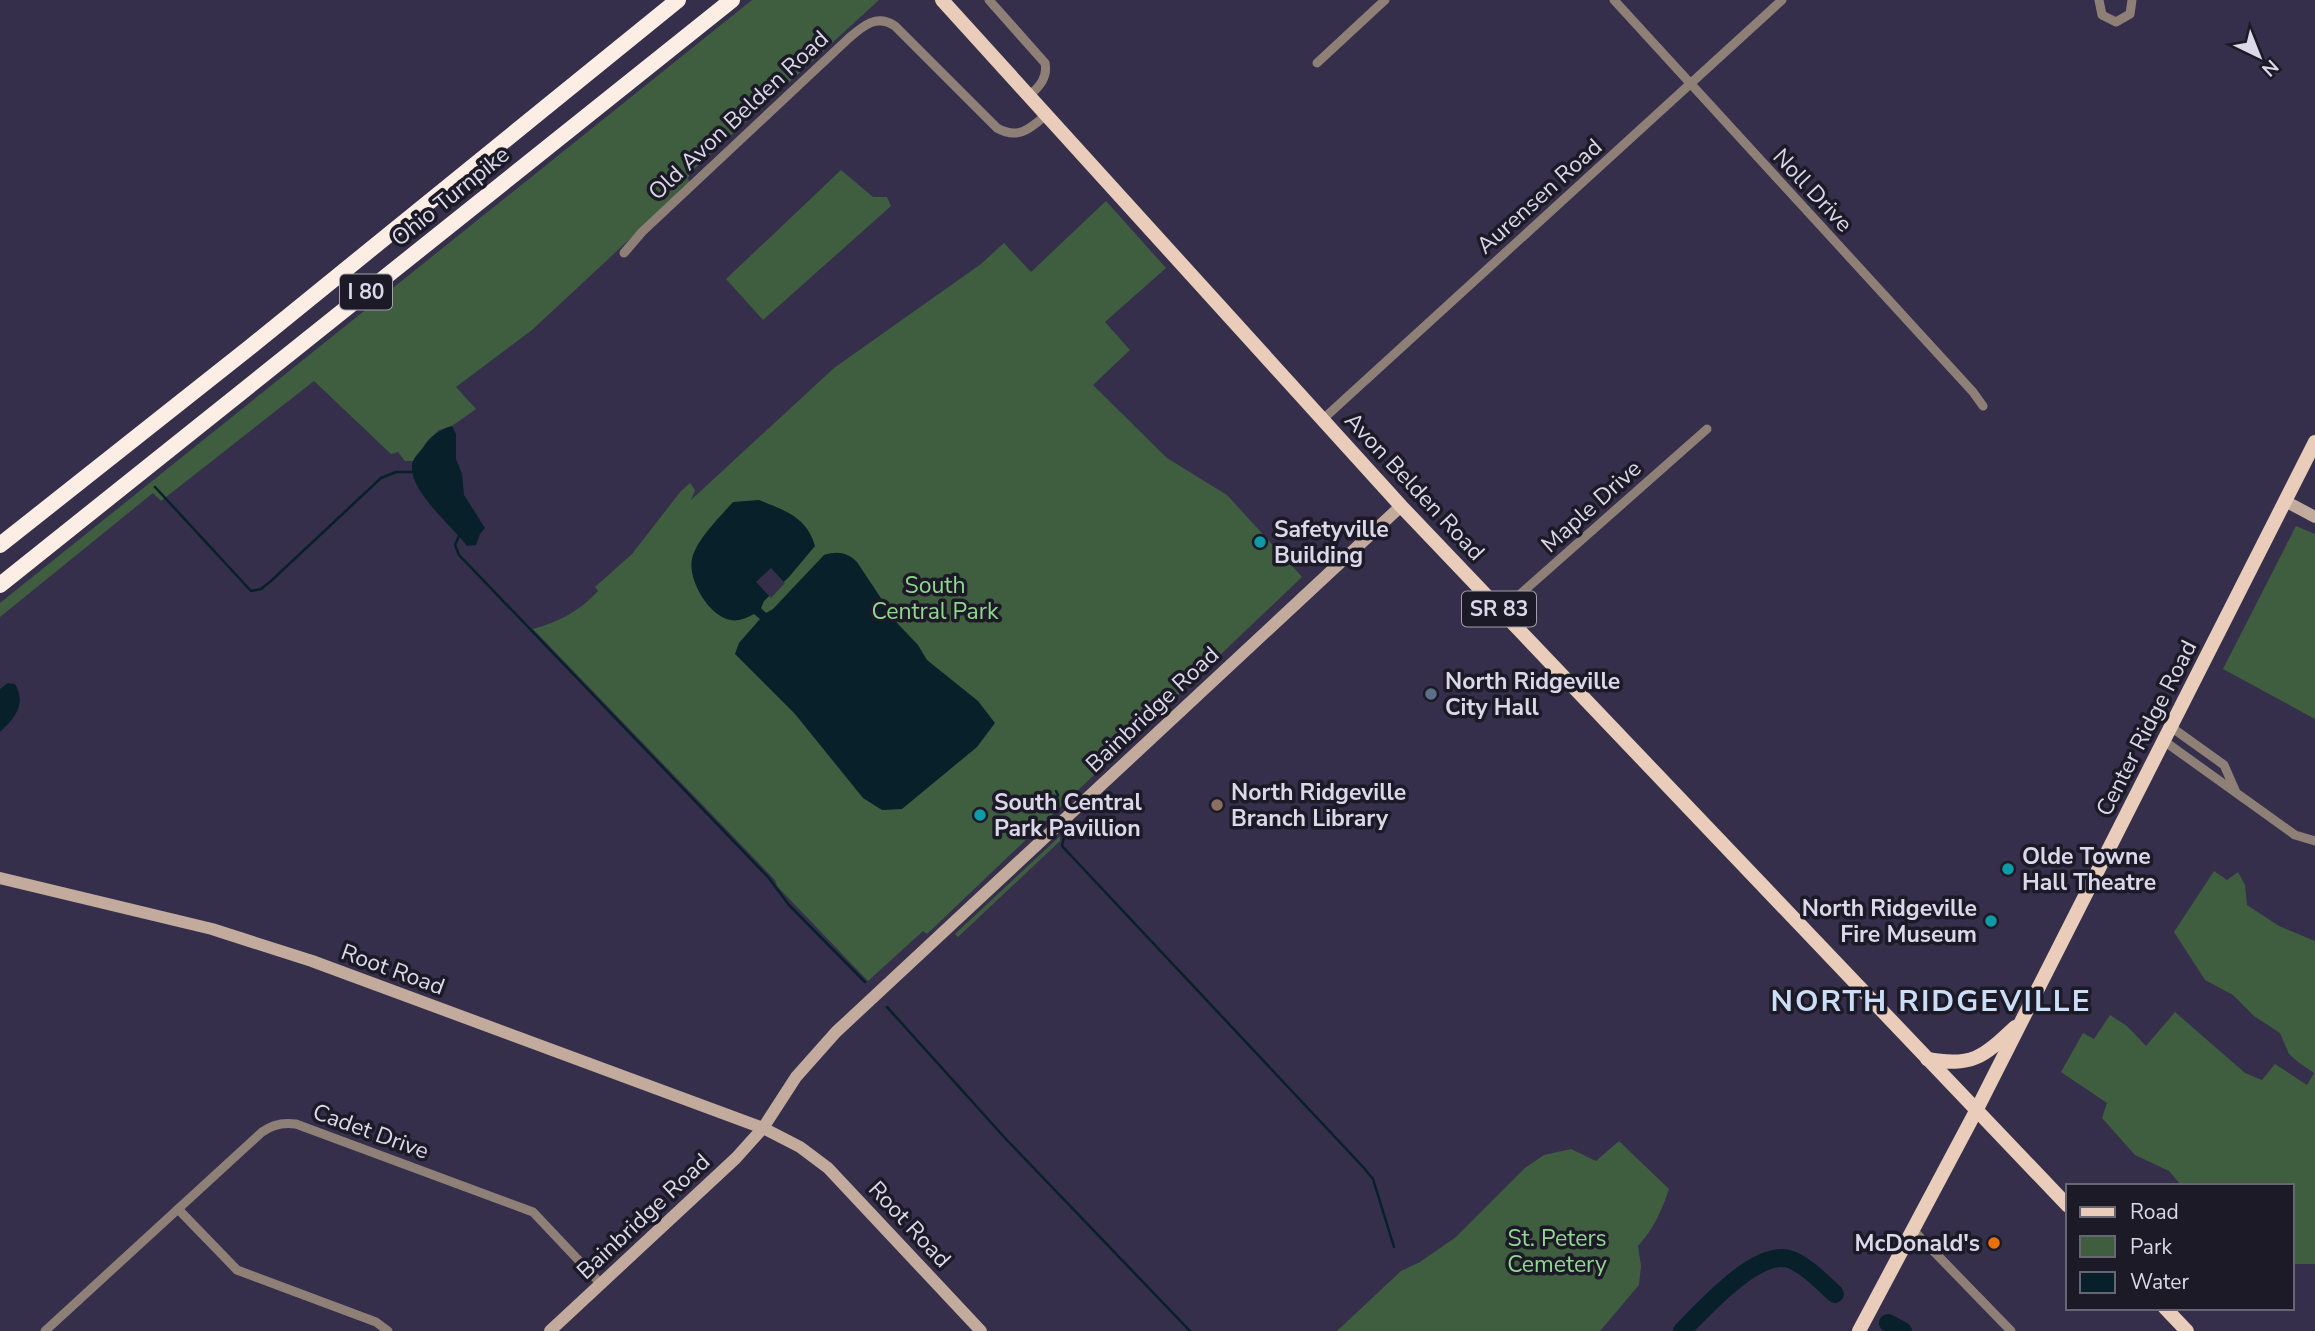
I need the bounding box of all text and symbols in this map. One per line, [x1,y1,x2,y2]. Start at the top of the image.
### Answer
north arrow [2224,21,2294,91]
street label: Old Avon Belden Road [642,24,835,207]
text: N [2256,53,2284,82]
street label: Aurensen Road [1470,132,1609,261]
street label: Ohio Turnpike [385,139,516,254]
street label: Noll Drive [1766,142,1859,239]
road number: I 80 [340,274,392,310]
street label: Avon Belden Road [1338,405,1492,567]
street label: Maple Drive [1535,453,1648,560]
place label: Safetyville Building [1274,514,1389,571]
marker: Safetyville Building [1252,534,1268,550]
park label: South Central Park [872,570,999,627]
road number: SR 83 [1462,592,1536,626]
street label: Center Ridge Road [2089,635,2204,821]
street label: Bainbridge Road [1079,639,1226,779]
place label: North Ridgeville City Hall [1445,666,1620,723]
marker: North Ridgeville City Hall [1423,686,1439,702]
place label: North Ridgeville Branch Library [1231,777,1406,834]
place label: South Central Park Pavillion [994,787,1143,844]
marker: North Ridgeville Branch Library [1209,797,1225,813]
marker: South Central Park Pavillion [972,807,988,823]
place label: Olde Towne Hall Theatre [2022,841,2156,898]
marker: Olde Towne Hall Theatre [2000,861,2016,877]
place label: North Ridgeville Fire Museum [1802,893,1977,950]
marker: North Ridgeville Fire Museum [1983,913,1999,929]
street label: Root Road [337,936,449,1003]
district label: NORTH RIDGEVILLE [1770,981,2092,1022]
street label: Cadet Drive [308,1096,433,1167]
street label: Bainbridge Road [570,1146,717,1286]
street label: Root Road [861,1174,958,1274]
legend [2066,1184,2294,1310]
text: Road [2130,1198,2179,1226]
park label: St. Peters Cemetery [1507,1223,1607,1280]
place label: McDonald's [1855,1228,1980,1259]
text: Park [2130,1233,2172,1261]
marker: McDonald's [1986,1235,2002,1251]
text: Water [2130,1268,2189,1296]

